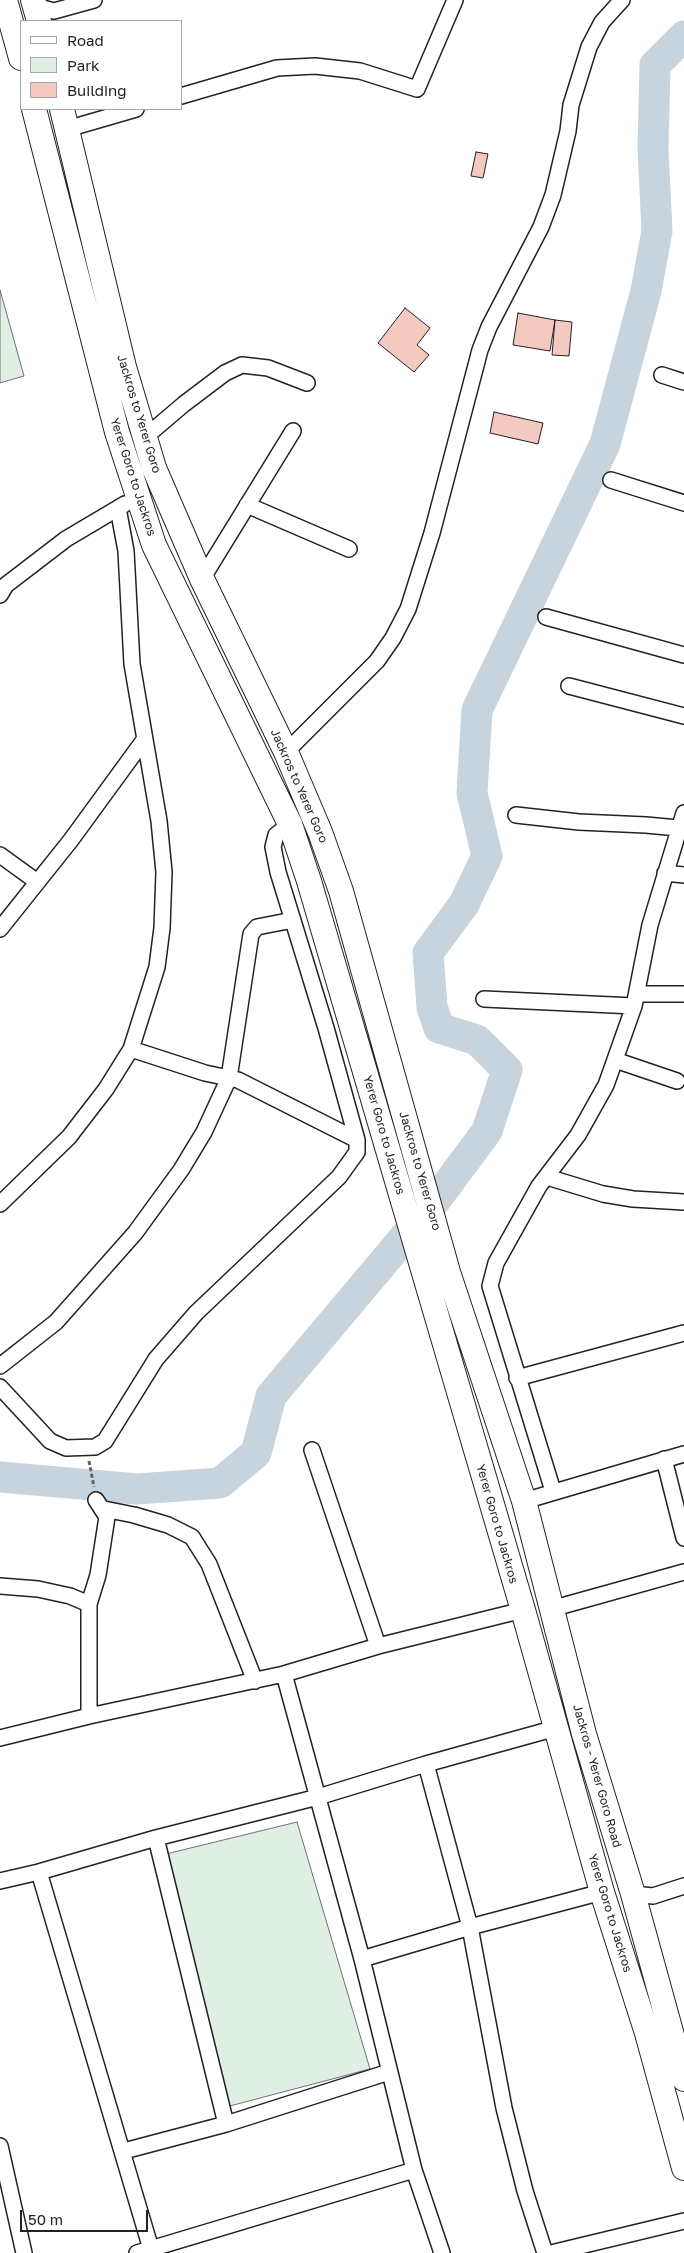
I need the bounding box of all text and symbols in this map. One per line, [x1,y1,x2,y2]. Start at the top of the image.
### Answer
legend [20,20,182,110]
text: Road [67,31,104,49]
text: Park [67,56,99,74]
text: Building [67,81,127,99]
street label: Jackros to Yerer Goro [114,353,164,475]
street label: Yerer Goro to Jackros [107,416,159,538]
street label: Jackros to Yerer Goro [267,727,331,845]
street label: Yerer Goro to Jackros [360,1074,408,1196]
street label: Jackros to Yerer Goro [396,1110,444,1232]
street label: Yerer Goro to Jackros [473,1463,521,1585]
street label: Jackros - Yerer Goro Road [570,1703,624,1849]
street label: Yerer Goro to Jackros [585,1852,635,1974]
scale bar [22,2200,150,2232]
text: 50 m [28,2210,63,2228]

